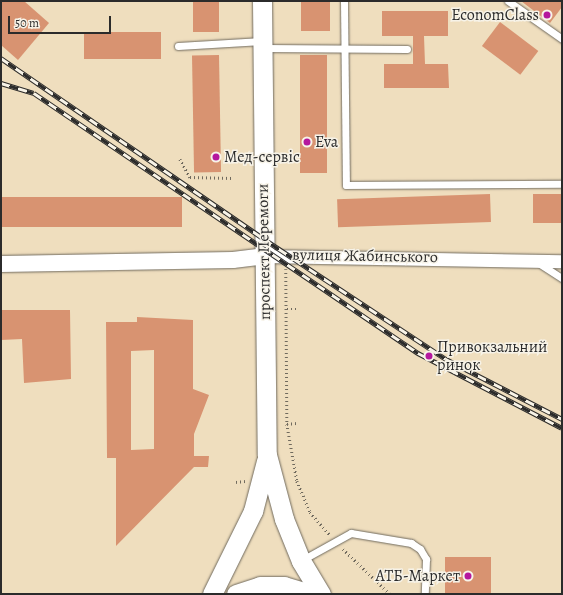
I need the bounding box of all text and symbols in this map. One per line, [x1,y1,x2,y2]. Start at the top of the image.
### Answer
place label: EconomClass [451,5,539,25]
scale bar [10,8,113,34]
marker: EconomClass [542,10,552,20]
text: 50 m [15,15,39,31]
place label: Eva [315,132,338,152]
marker: Eva [302,137,312,147]
place label: Мед-сервіс [224,147,300,167]
marker: Мед-сервіс [211,152,221,162]
street label: проспект Перемоги [253,184,275,320]
street label: вулиця Жабинського [292,245,438,267]
place label: Привокзальний ринок [437,337,547,375]
marker: Привокзальний ринок [424,351,434,361]
place label: АТБ-Маркет [376,566,460,586]
marker: АТБ-Маркет [463,571,473,581]

